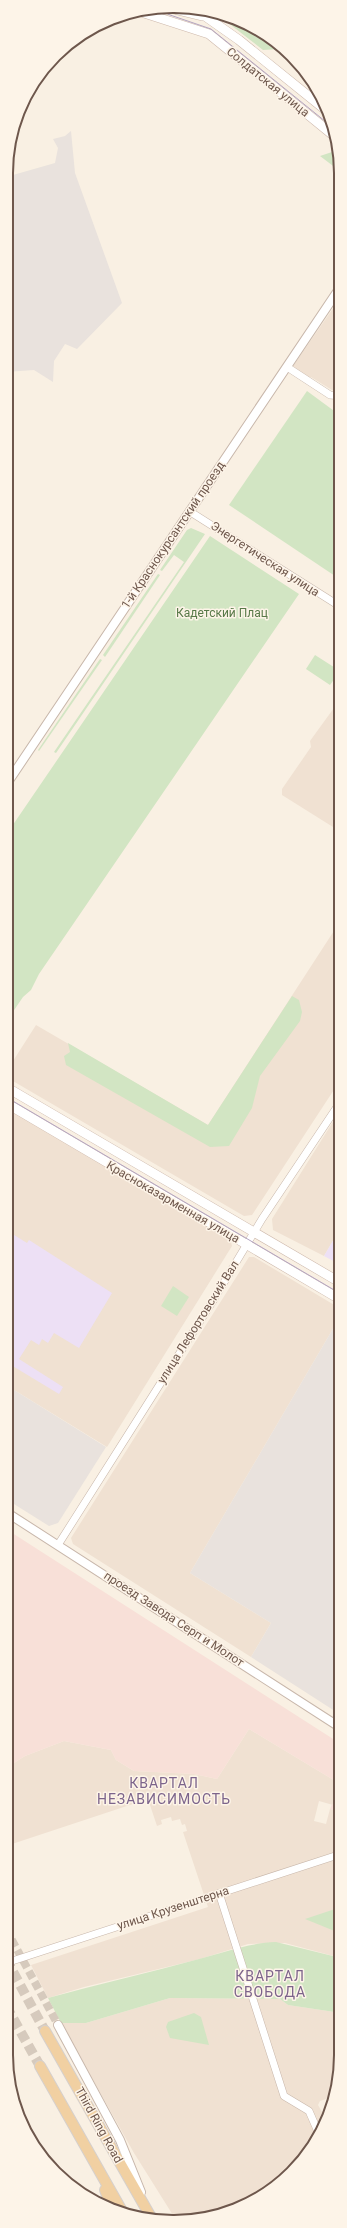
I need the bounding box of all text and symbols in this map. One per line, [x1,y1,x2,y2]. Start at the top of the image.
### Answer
street label: Солдатская улица [224,44,312,120]
street label: 1-й Краснокурсантский проезд [118,459,228,611]
street label: Энергетическая улица [208,519,322,599]
park label: Кадетский Плац [176,606,268,620]
street label: Красноказарменная улица [104,1158,242,1246]
street label: улица Лефортовский Вал [154,1258,242,1386]
street label: проезд Завода Серп и Молот [101,1568,247,1670]
district label: КВАРТАЛ НЕЗАВИСИМОСТЬ [97,1775,231,1807]
street label: улица Крузенштерна [115,1883,231,1933]
district label: КВАРТАЛ СВОБОДА [234,1968,306,2000]
street label: Third Ring Road [72,2085,126,2165]

